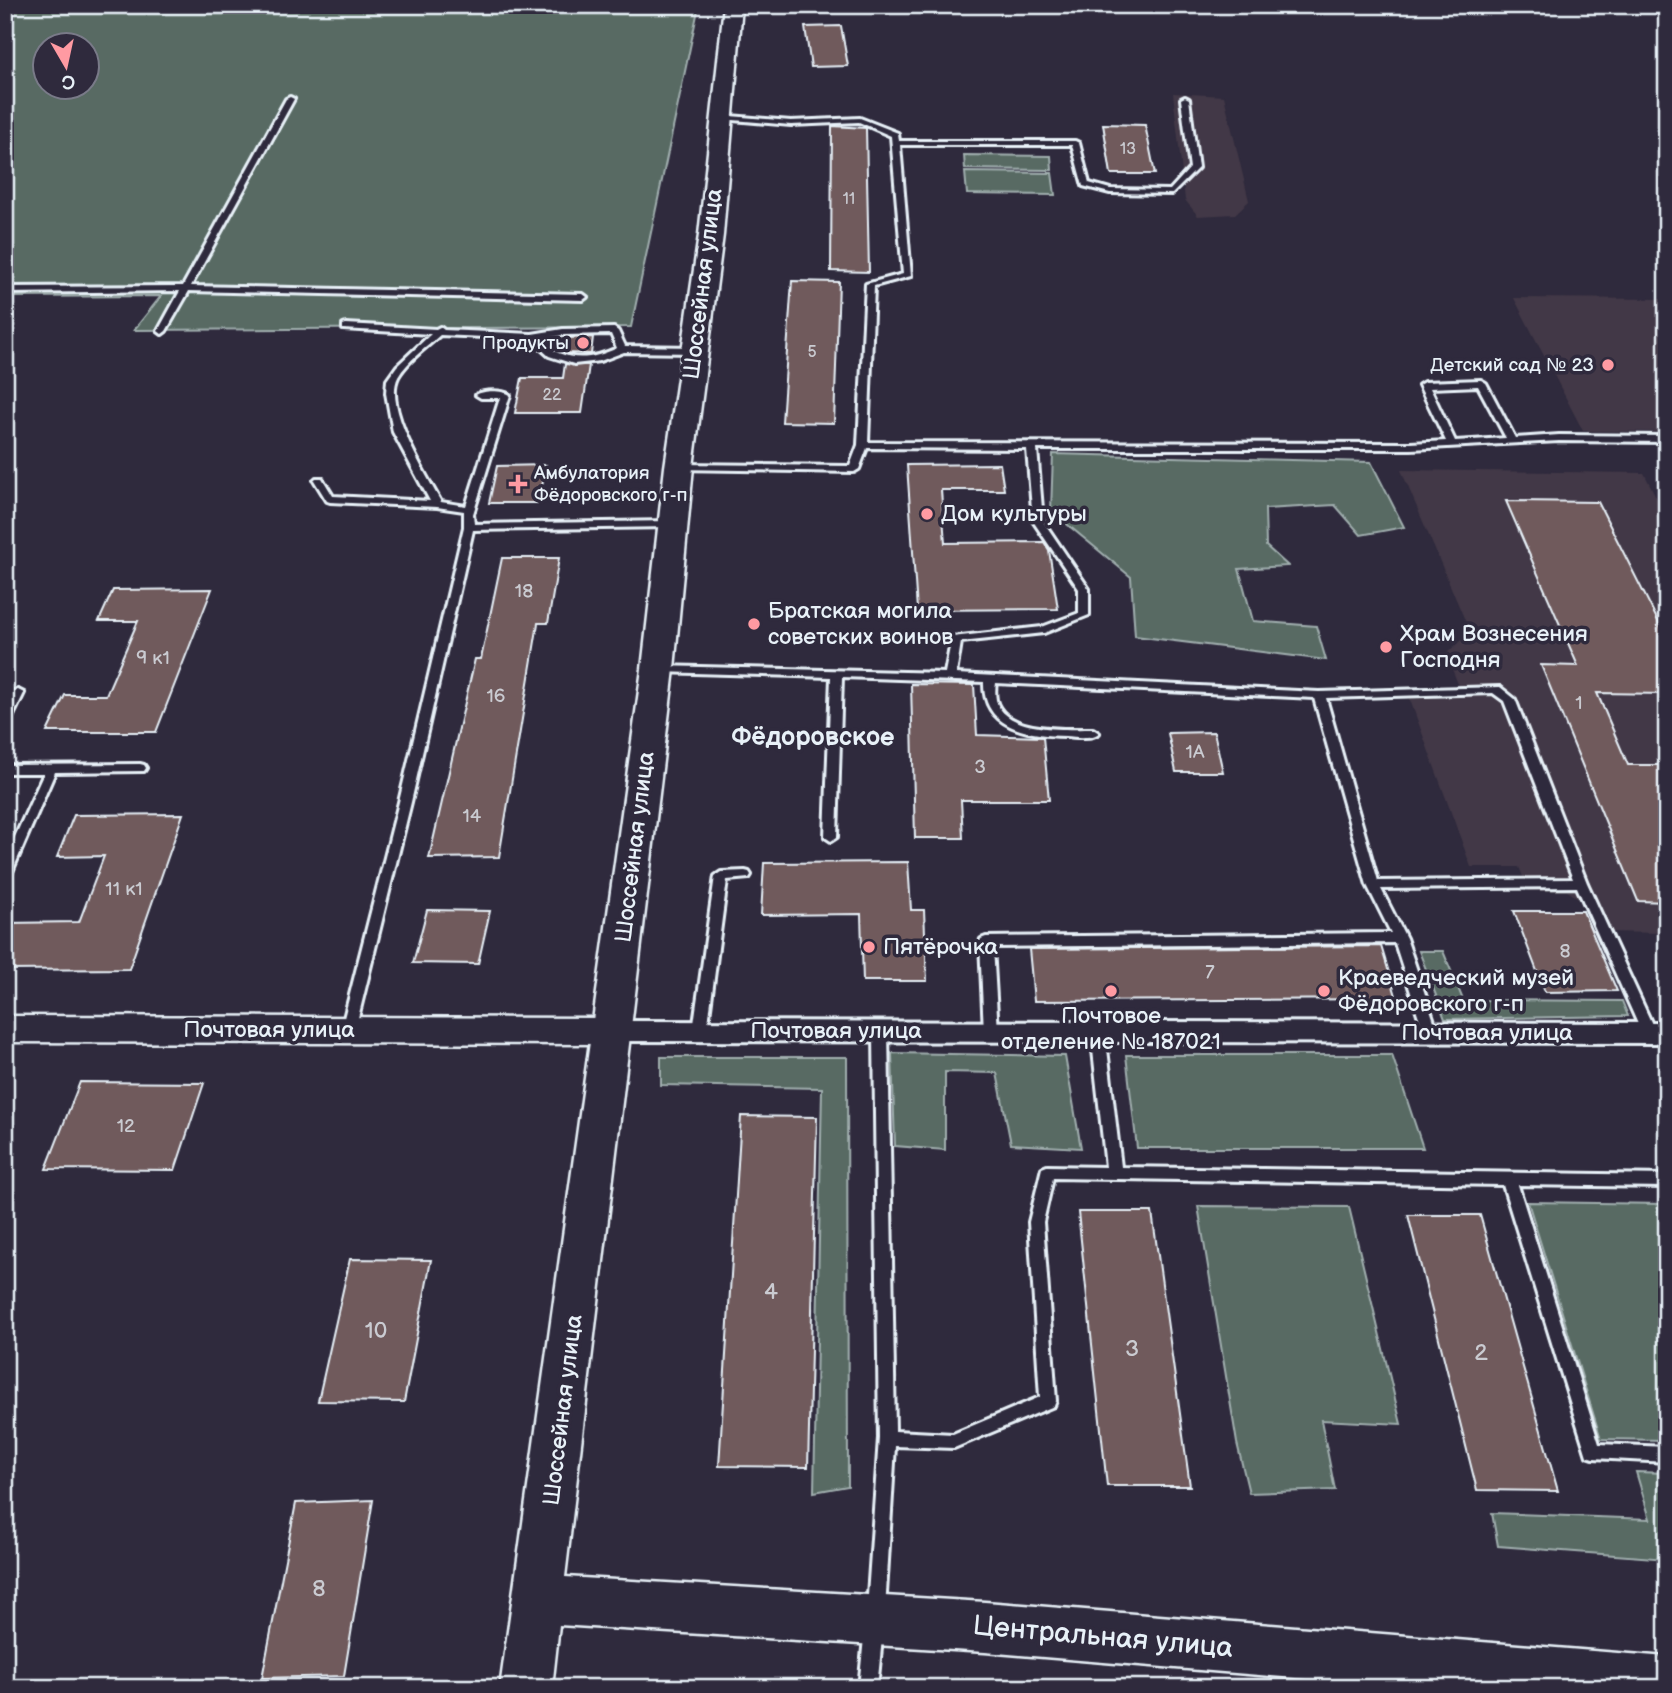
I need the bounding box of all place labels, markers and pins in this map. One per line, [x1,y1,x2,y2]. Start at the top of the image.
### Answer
place label: Продукты [482,332,569,355]
marker: Продукты [575,335,591,351]
place label: Детский сад № 23 [1430,354,1594,377]
marker: Детский сад № 23 [1600,357,1616,373]
place label: Амбулатория Фёдоровского г-п [533,462,688,507]
marker: Амбулатория Фёдоровского г-п [508,474,528,494]
place label: Дом культуры [941,500,1087,528]
marker: Дом культуры [919,506,935,522]
place label: Братская могила советских воинов [768,597,953,651]
marker: Братская могила советских воинов [746,616,762,632]
place label: Храм Вознесения Господня [1400,620,1588,674]
marker: Храм Вознесения Господня [1378,639,1394,655]
place label: Пятёрочка [883,933,999,961]
marker: Пятёрочка [861,939,877,955]
place label: Краеведческий музей Фёдоровского г-п [1338,964,1574,1018]
marker: Почтовое отделение № 187021 [1103,983,1119,999]
marker: Краеведческий музей Фёдоровского г-п [1316,983,1332,999]
place label: Почтовое отделение № 187021 [1001,1002,1221,1056]

